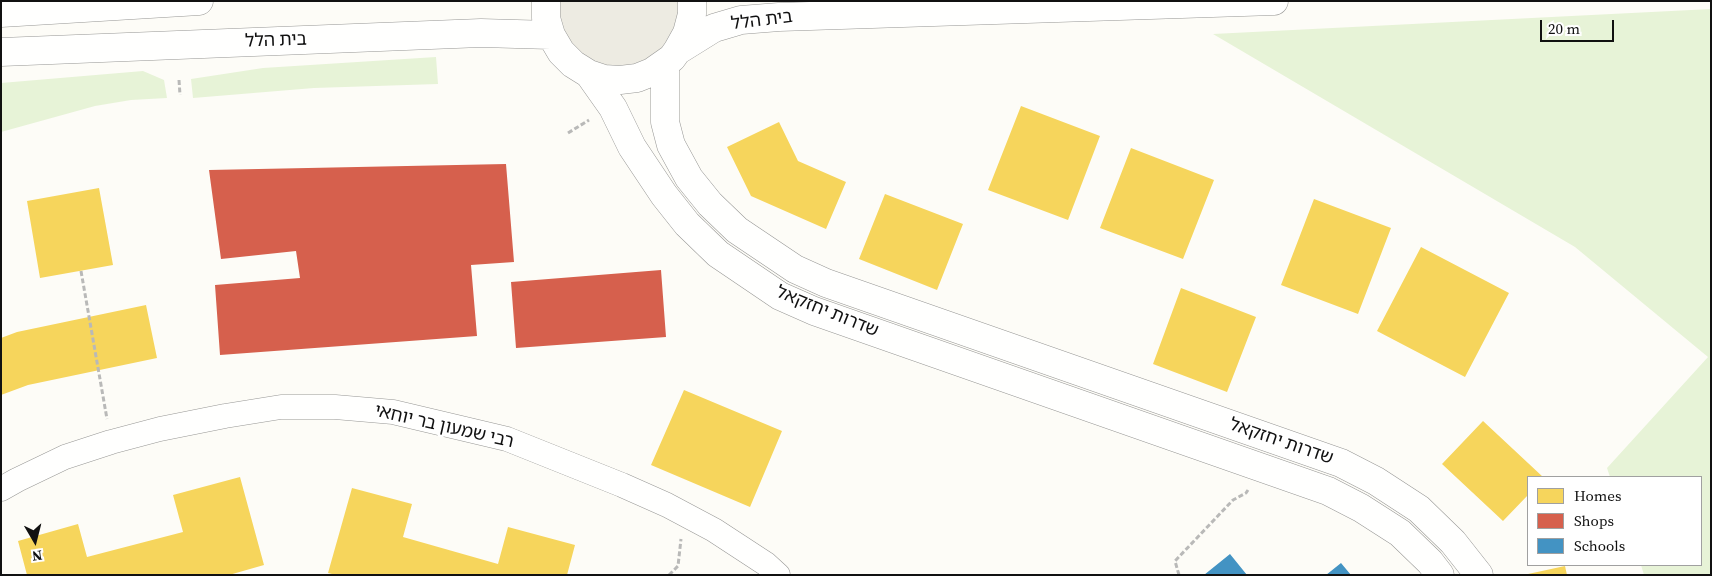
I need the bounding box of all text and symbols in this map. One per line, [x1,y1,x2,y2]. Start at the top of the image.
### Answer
street label: בית הלל [730,7,794,35]
scale bar [1542,10,1616,42]
text: 20 m [1548,18,1580,39]
street label: בית הלל [245,29,307,53]
street label: שדרות יחזקאל [773,282,881,342]
street label: רבי שמעון בר יוחאי [372,400,516,454]
street label: שדרות יחזקאל [1226,414,1336,470]
legend [1527,476,1702,566]
text: Homes [1574,485,1621,506]
text: Shops [1574,510,1614,531]
north arrow [10,516,60,566]
text: Schools [1574,535,1625,556]
text: N [31,545,44,566]

